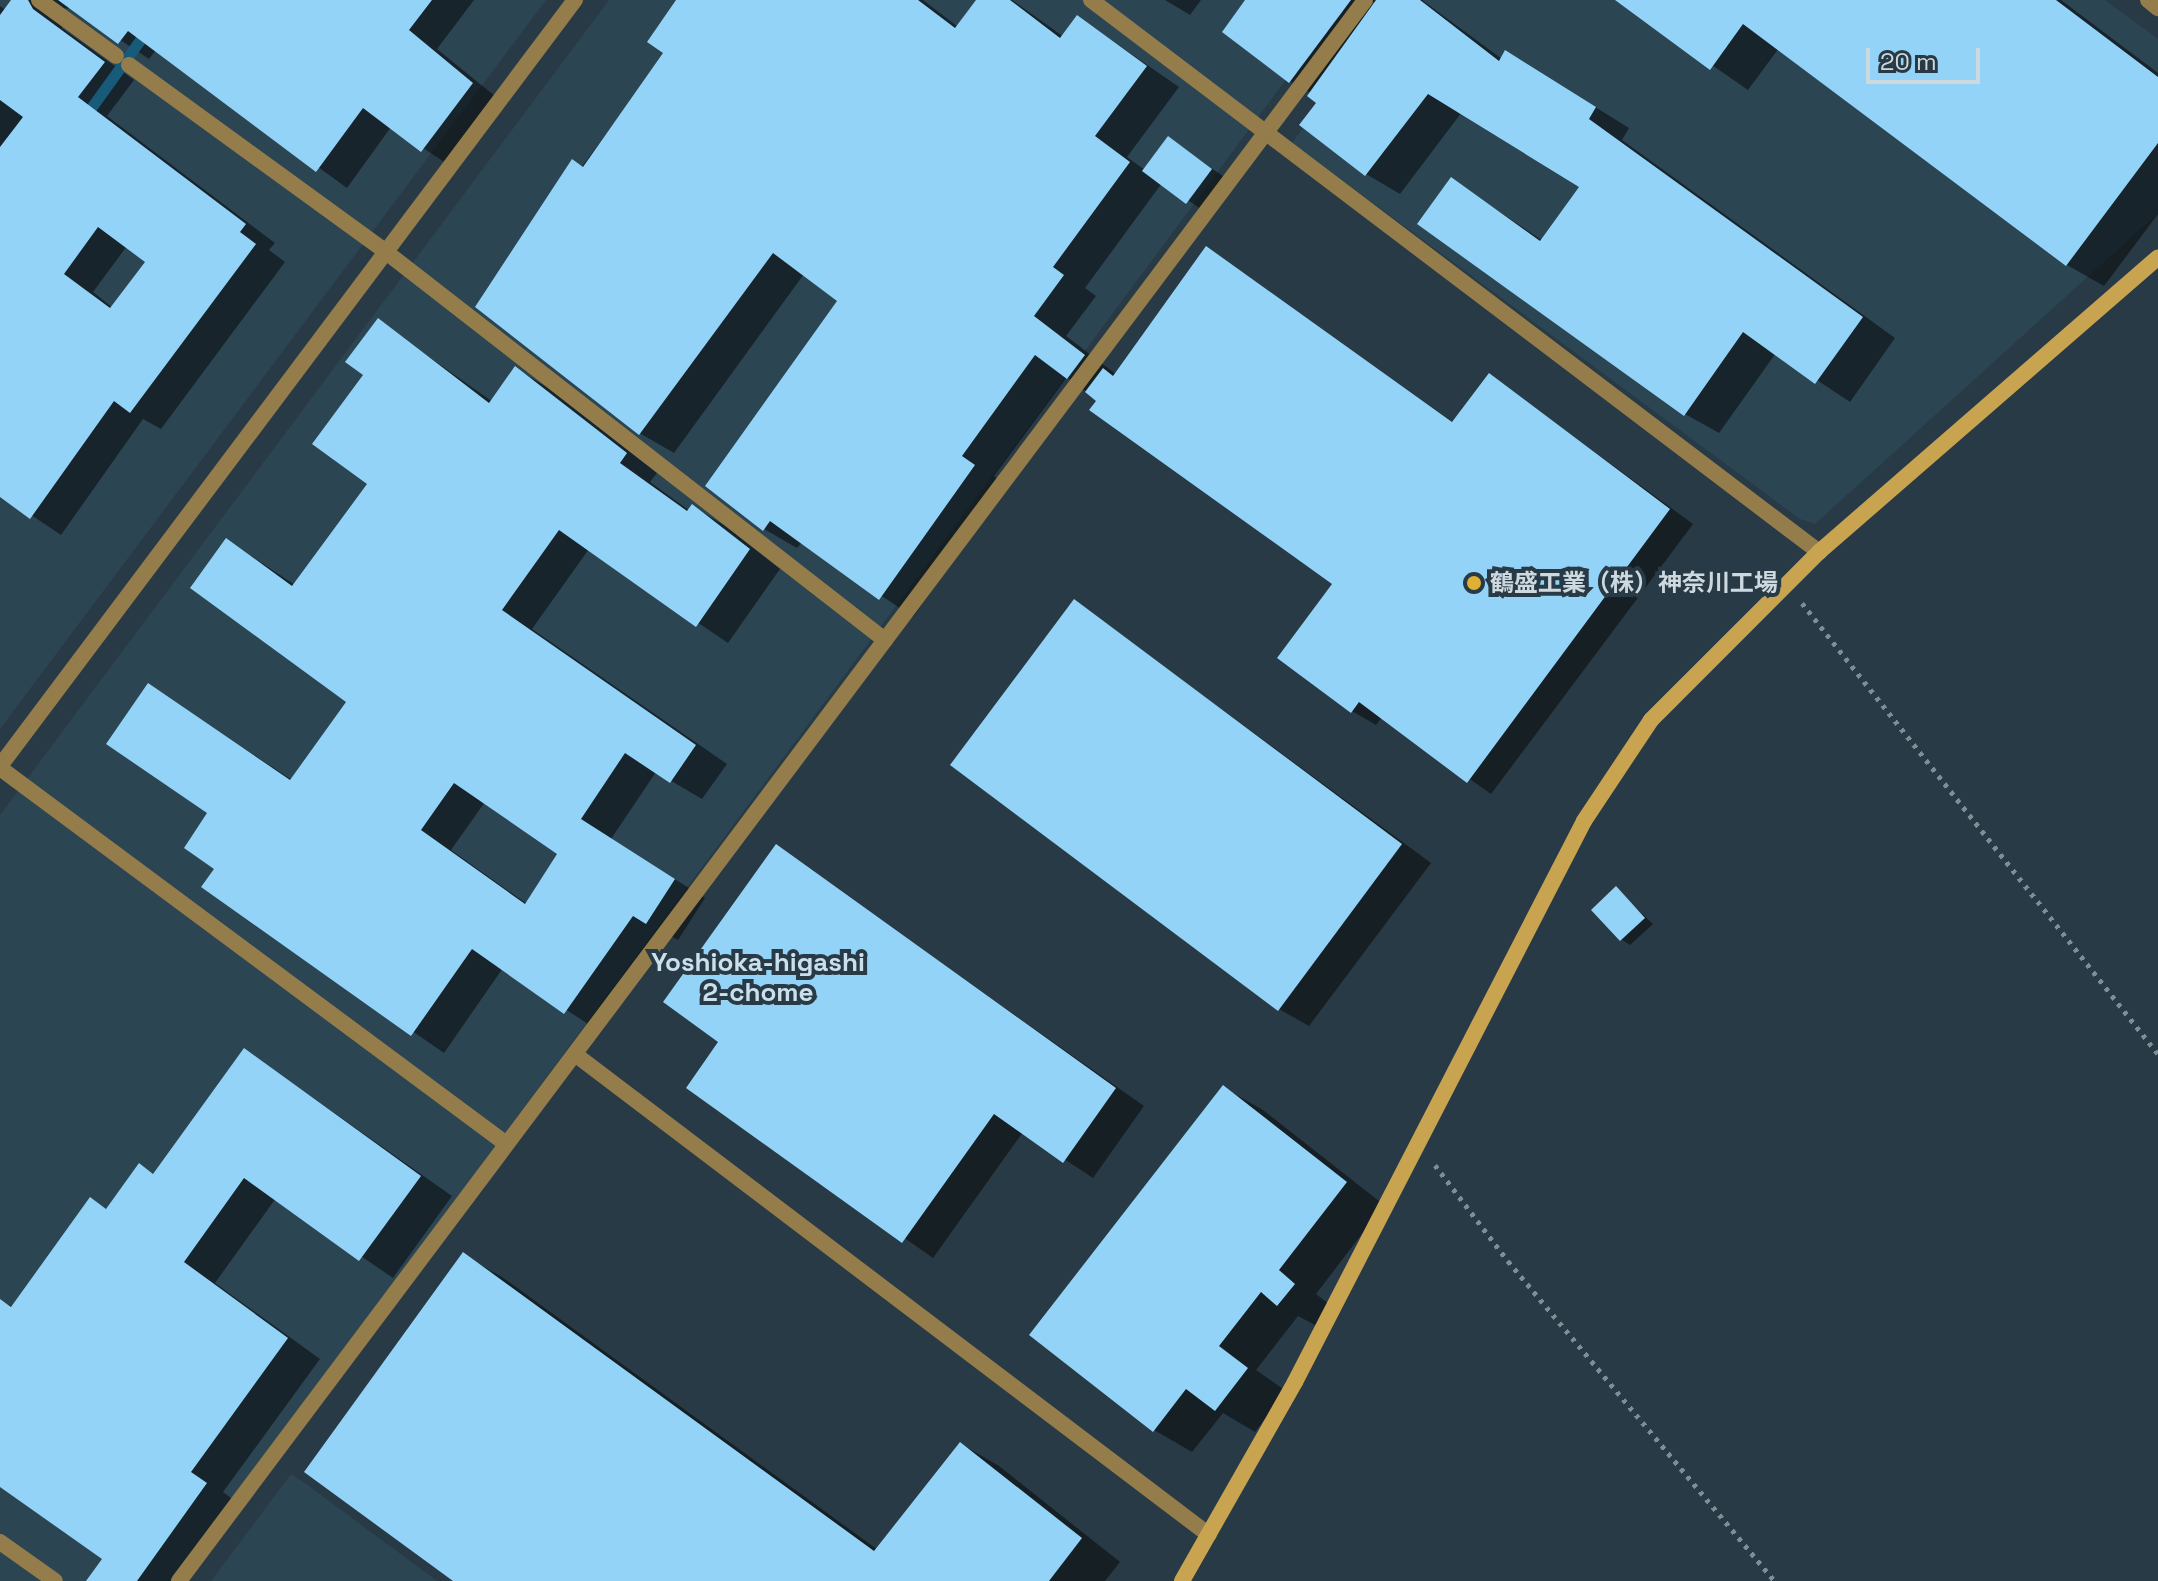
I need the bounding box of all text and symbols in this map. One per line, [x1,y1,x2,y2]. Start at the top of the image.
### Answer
scale bar [1870,32,1984,82]
text: 20 m [1880,46,1937,77]
place label: 鶴盛工業（株）神奈川工場 [1490,569,1778,597]
marker: 鶴盛工業（株）神奈川工場 [1465,574,1483,592]
district label: Yoshioka-higashi 2-chome [651,947,865,1008]

